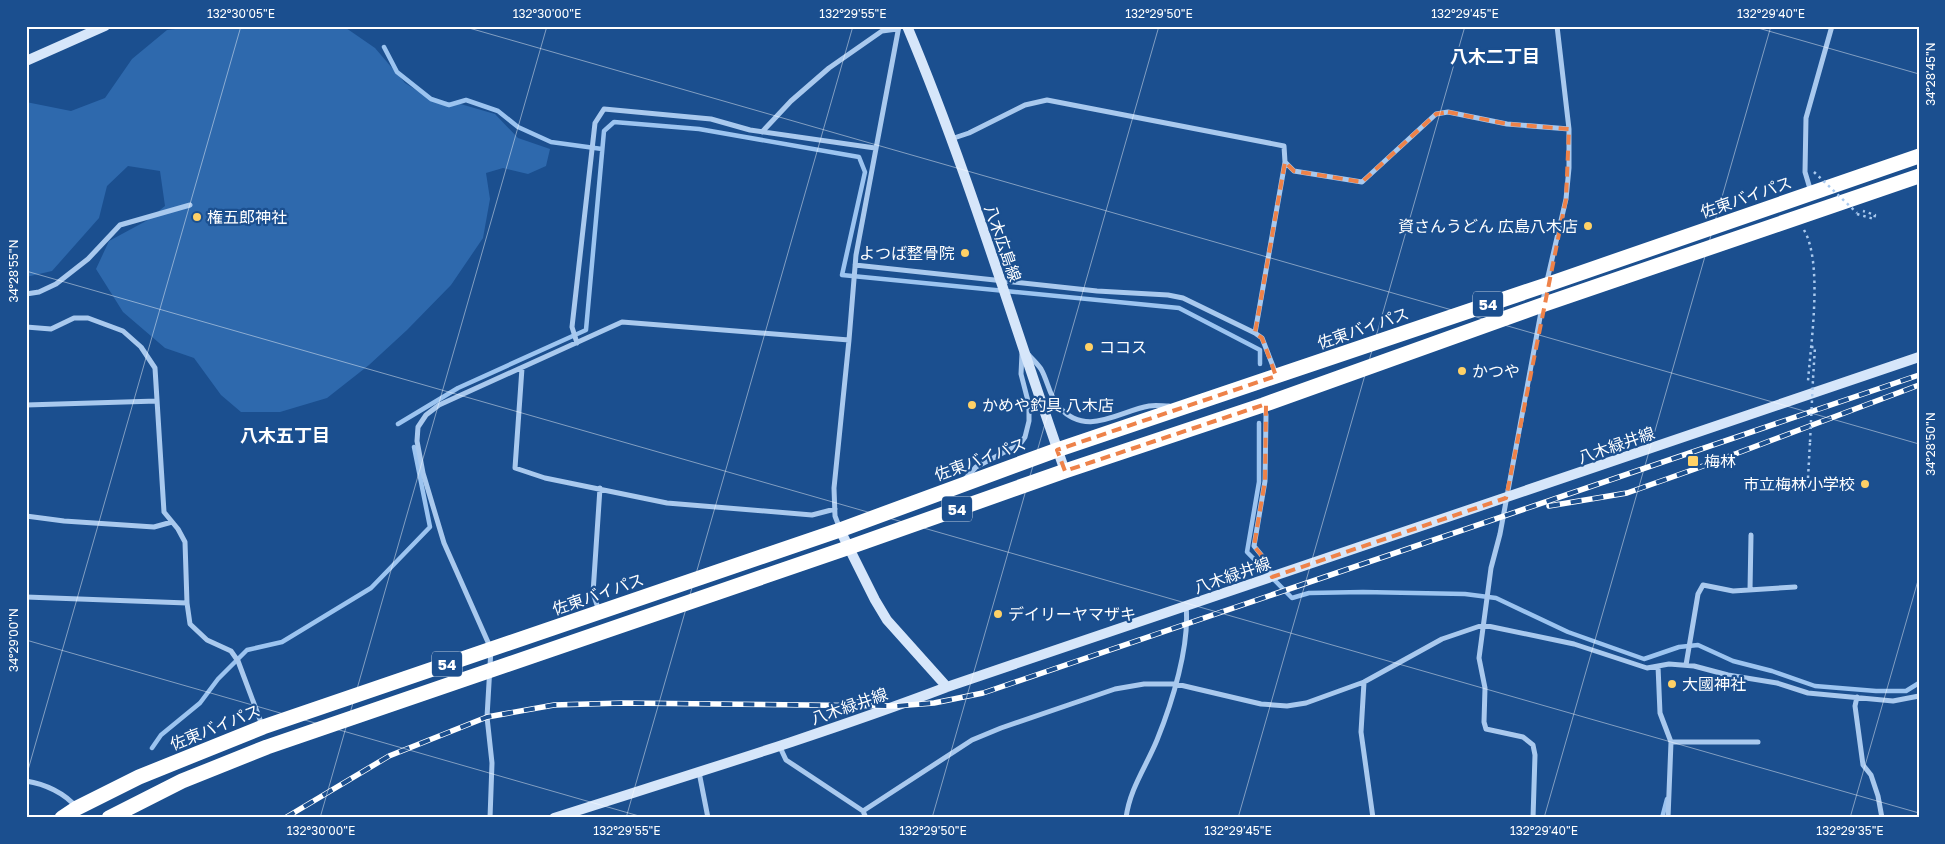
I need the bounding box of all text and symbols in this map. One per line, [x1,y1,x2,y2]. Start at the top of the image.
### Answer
text: 132°30'05"E [207,6,275,21]
text: 132°30'00"E [513,6,581,21]
text: 132°29'55"E [819,6,887,21]
text: 132°29'50"E [1125,6,1193,21]
text: 132°29'45"E [1431,6,1499,21]
text: 132°29'40"E [1737,6,1805,21]
text: 34°28'45"N [1923,42,1938,106]
district label: 八木二丁目 [1450,45,1540,67]
street label: 佐東バイパス [1698,172,1794,222]
street label: 八木広島線 [981,202,1025,284]
place label: 権五郎神社 [207,207,287,227]
marker: 権五郎神社 [191,211,203,223]
place label: 資さんうどん 広島八木店 [1398,216,1578,236]
marker: 資さんうどん 広島八木店 [1582,220,1594,232]
text: 34°28'55"N [6,239,21,303]
place label: よつば整骨院 [859,243,955,263]
marker: よつば整骨院 [959,247,971,259]
road number: 54 [1473,292,1503,316]
street label: 佐東バイパス [1315,303,1411,353]
place label: ココス [1099,337,1147,357]
marker: ココス [1083,341,1095,353]
place label: かつや [1472,361,1520,381]
marker: かつや [1456,365,1468,377]
place label: かめや釣具 八木店 [982,395,1114,415]
marker: かめや釣具 八木店 [966,399,978,411]
text: 34°28'50"N [1923,412,1938,476]
street label: 八木緑井線 [1575,423,1657,467]
district label: 八木五丁目 [240,424,330,446]
street label: 佐東バイパス [932,433,1028,485]
place label: 梅林 [1704,451,1736,471]
marker: 梅林 [1686,454,1700,468]
place label: 市立梅林小学校 [1743,474,1855,494]
marker: 市立梅林小学校 [1859,478,1871,490]
road number: 54 [942,496,972,522]
street label: 八木緑井線 [1191,553,1273,597]
street label: 佐東バイパス [550,569,646,619]
place label: デイリーヤマザキ [1008,604,1136,624]
text: 34°29'00"N [6,608,21,672]
marker: デイリーヤマザキ [992,608,1004,620]
road number: 54 [432,652,462,676]
place label: 大國神社 [1682,674,1746,694]
marker: 大國神社 [1666,678,1678,690]
street label: 八木緑井線 [808,684,890,728]
street label: 佐東バイパス [167,700,263,754]
text: 132°30'00"E [287,823,355,838]
text: 132°29'55"E [593,823,661,838]
text: 132°29'50"E [899,823,967,838]
text: 132°29'45"E [1204,823,1272,838]
text: 132°29'40"E [1510,823,1578,838]
text: 132°29'35"E [1816,823,1884,838]

